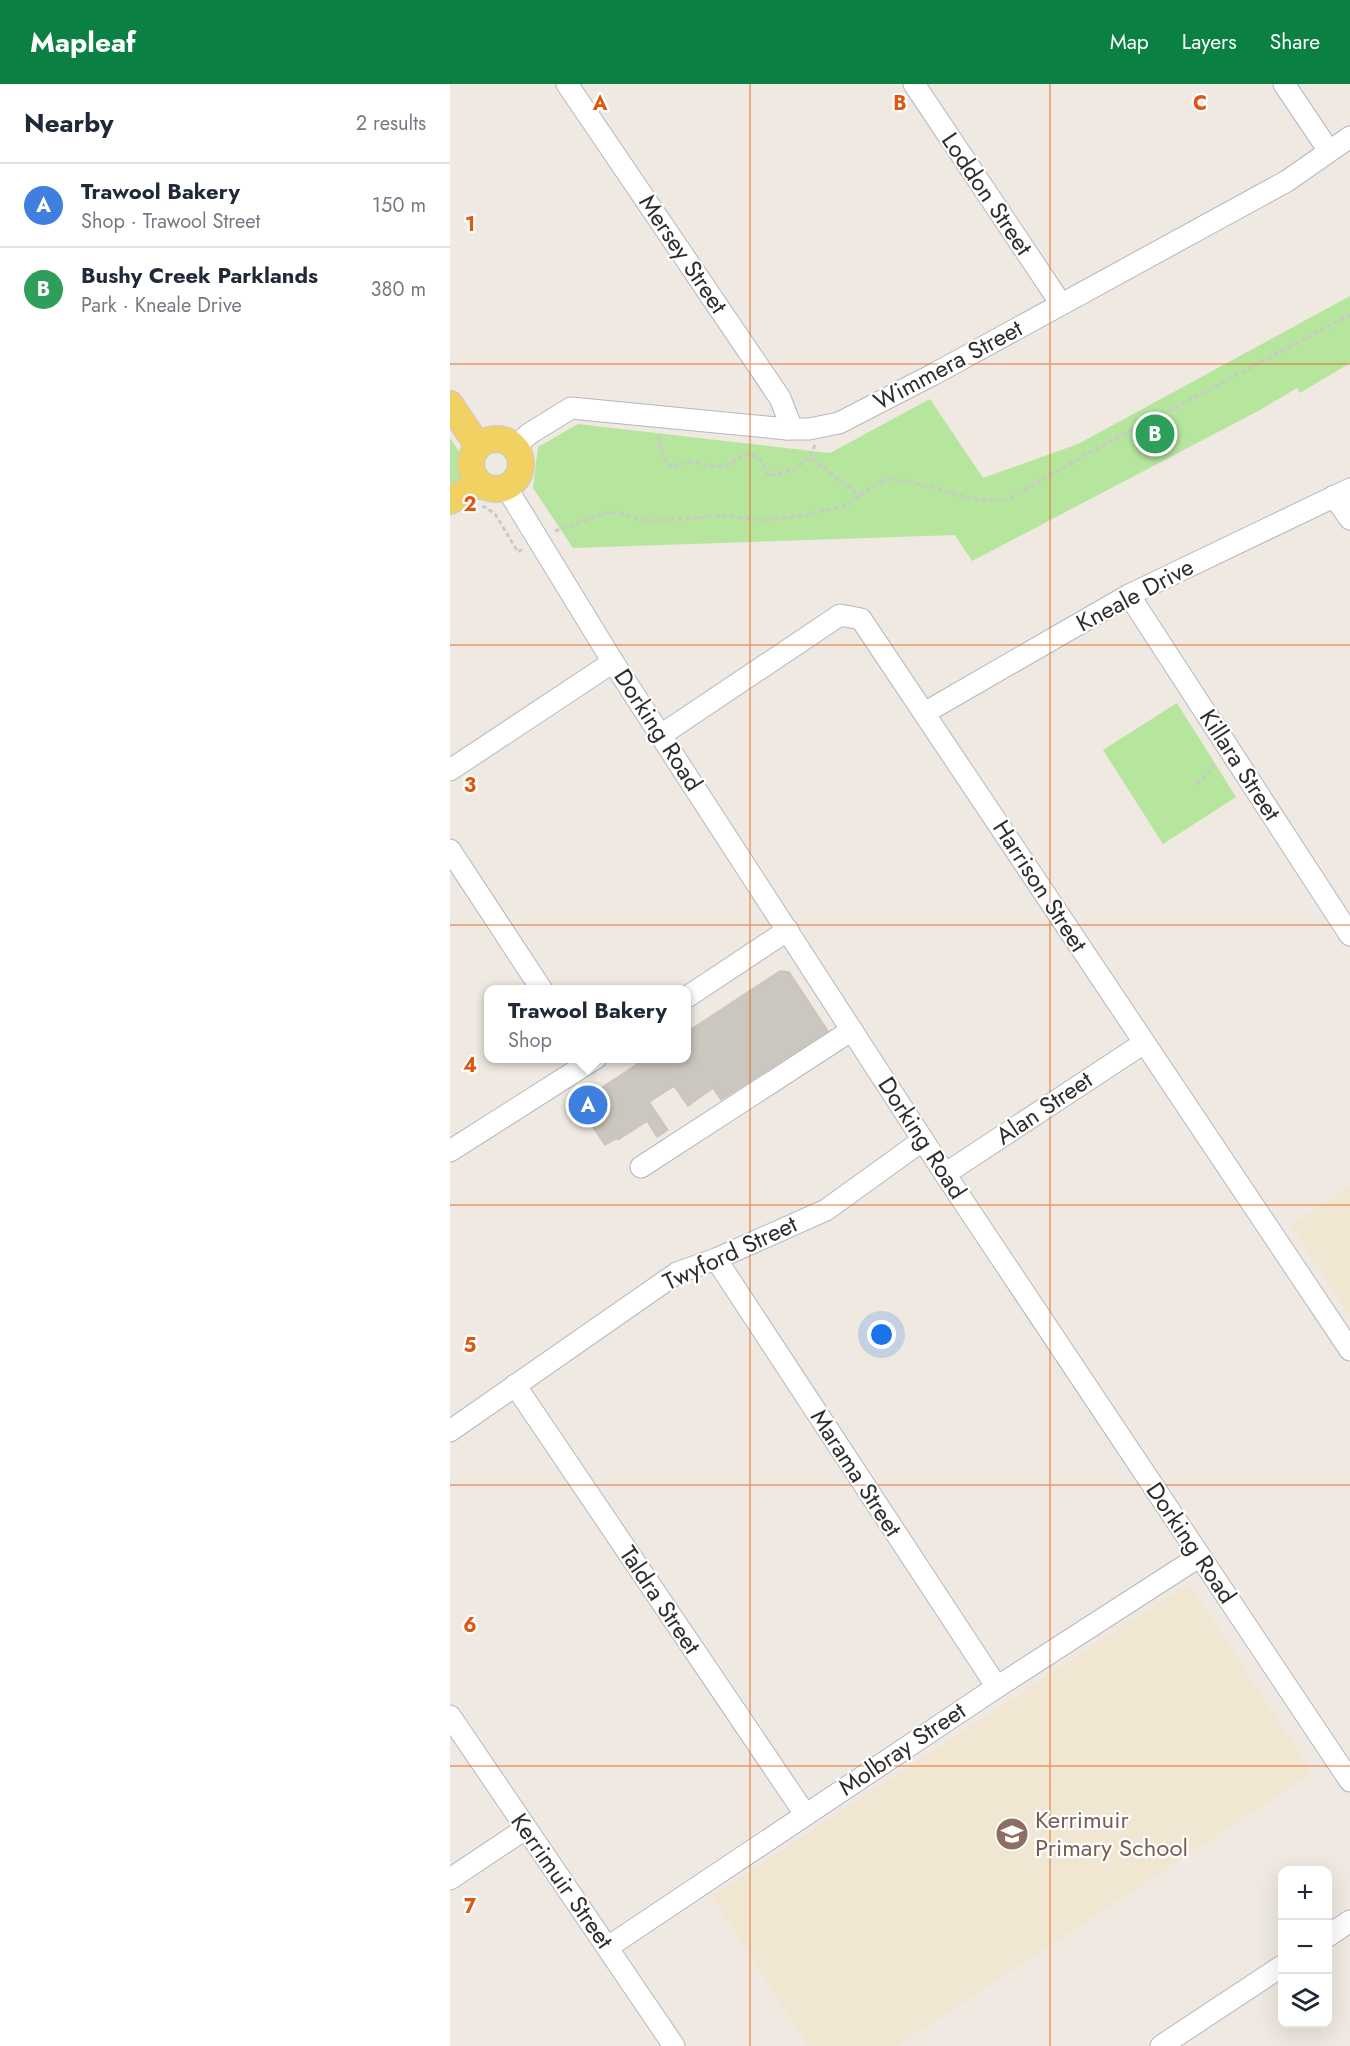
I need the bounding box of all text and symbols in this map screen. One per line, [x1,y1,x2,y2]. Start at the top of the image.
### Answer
text: Mapleaf [30,22,136,63]
text: Map [1110,27,1149,57]
text: Layers [1182,27,1237,57]
text: Share [1270,27,1320,57]
text: A [592,89,608,118]
text: B [893,89,907,118]
text: C [1193,89,1207,118]
text: Nearby [24,104,113,142]
text: 2 results [356,109,426,138]
street label: Loddon Street [933,125,1042,262]
text: Trawool Bakery [81,175,240,207]
street label: Mersey Street [631,187,736,320]
text: A [36,191,51,220]
text: 150 m [372,191,426,220]
text: Shop · Trawool Street [81,207,260,236]
text: 1 [465,210,475,239]
text: Bushy Creek Parklands [81,259,318,291]
text: B [37,275,50,304]
text: 380 m [371,275,426,304]
text: Park · Kneale Drive [81,291,242,320]
street label: Wimmera Street [867,310,1029,419]
pin: B [1136,412,1174,456]
text: 2 [463,490,477,519]
street label: Kneale Drive [1070,549,1200,640]
street label: Dorking Road [606,662,711,798]
street label: Killara Street [1191,702,1290,828]
text: 3 [464,771,476,800]
street label: Harrison Street [985,813,1096,959]
popup [484,985,691,1063]
text: Trawool Bakery [508,994,667,1026]
text: Shop [508,1026,552,1055]
text: 4 [463,1051,477,1080]
street label: Alan Street [988,1062,1099,1153]
street label: Dorking Road [870,1070,975,1206]
pin: A [568,1082,608,1128]
street label: Twyford Street [657,1206,803,1299]
your location [867,1320,896,1349]
text: 5 [464,1331,477,1360]
street label: Marama Street [802,1402,911,1543]
street label: Dorking Road [1138,1475,1245,1610]
street label: Taldra Street [611,1539,710,1661]
text: 6 [463,1611,477,1640]
street label: Molbray Street [831,1693,972,1804]
place label: Kerrimuir Primary School [1035,1802,1188,1865]
street label: Kerrimuir Street [503,1806,622,1956]
school or university icon: Kerrimuir Primary School [994,1816,1030,1852]
map controls [1278,1866,1332,2028]
button: + [1278,1866,1332,1920]
text: 7 [464,1892,477,1921]
button: − [1278,1920,1332,1974]
button: layers [1278,1974,1332,2028]

